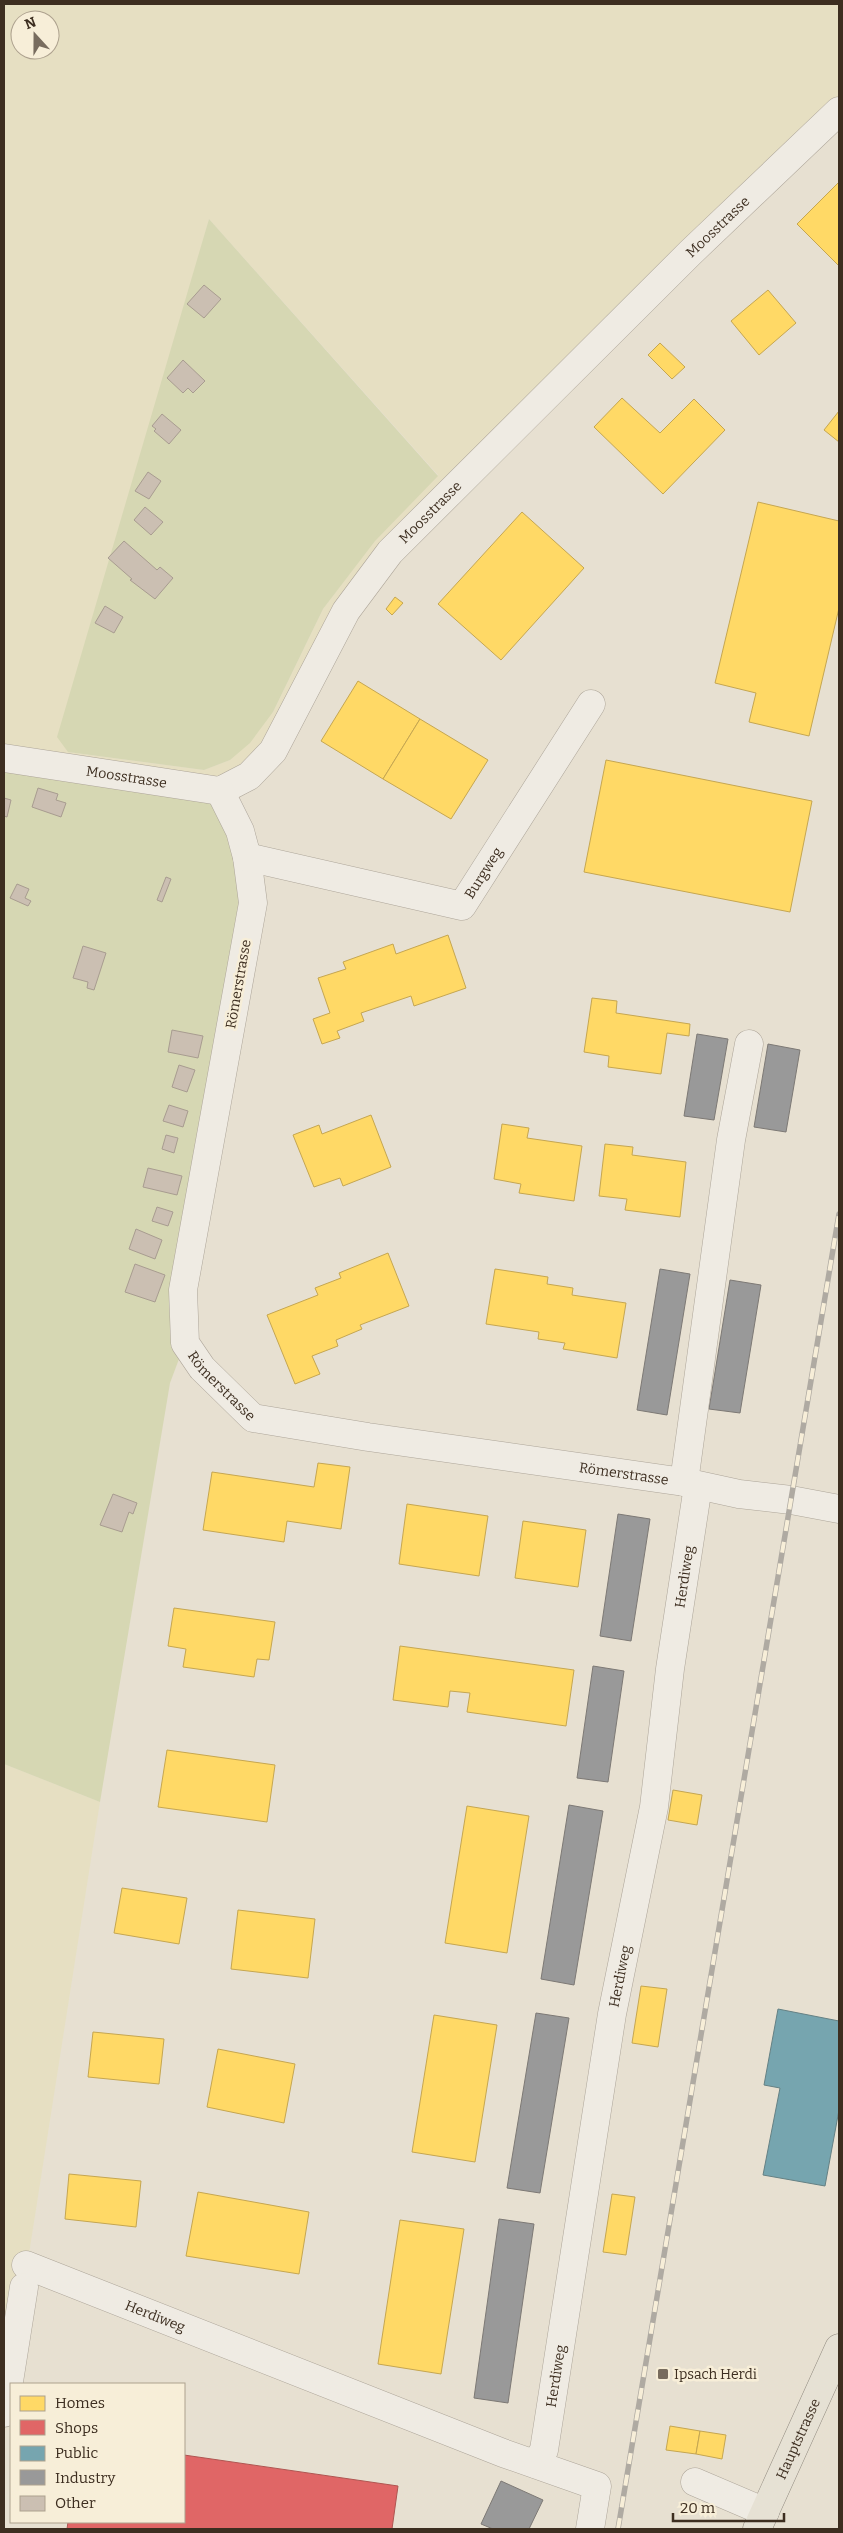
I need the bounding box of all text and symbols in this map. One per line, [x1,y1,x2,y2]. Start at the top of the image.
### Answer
north arrow [10,10,60,60]
text: N [22,13,39,33]
street label: Moosstrasse [683,193,753,261]
street label: Moosstrasse [396,478,465,547]
street label: Moosstrasse [85,763,168,792]
street label: Burgweg [461,844,506,902]
street label: Römerstrasse [222,938,255,1030]
street label: Römerstrasse [184,1348,259,1425]
street label: Römerstrasse [578,1459,670,1489]
street label: Herdiweg [671,1544,698,1609]
street label: Herdiweg [606,1943,635,2009]
street label: Herdiweg [123,2297,188,2336]
street label: Herdiweg [543,2343,569,2409]
place label: Ipsach Herdi [674,2366,757,2383]
marker: Ipsach Herdi [656,2367,670,2381]
legend [10,2383,185,2523]
text: Homes [55,2394,105,2412]
street label: Hauptstrasse [773,2396,824,2482]
text: Shops [55,2419,98,2437]
text: Public [55,2444,99,2462]
text: Industry [55,2469,115,2487]
scale bar [673,2490,784,2522]
text: Other [55,2494,96,2512]
text: 20 m [680,2499,716,2517]

